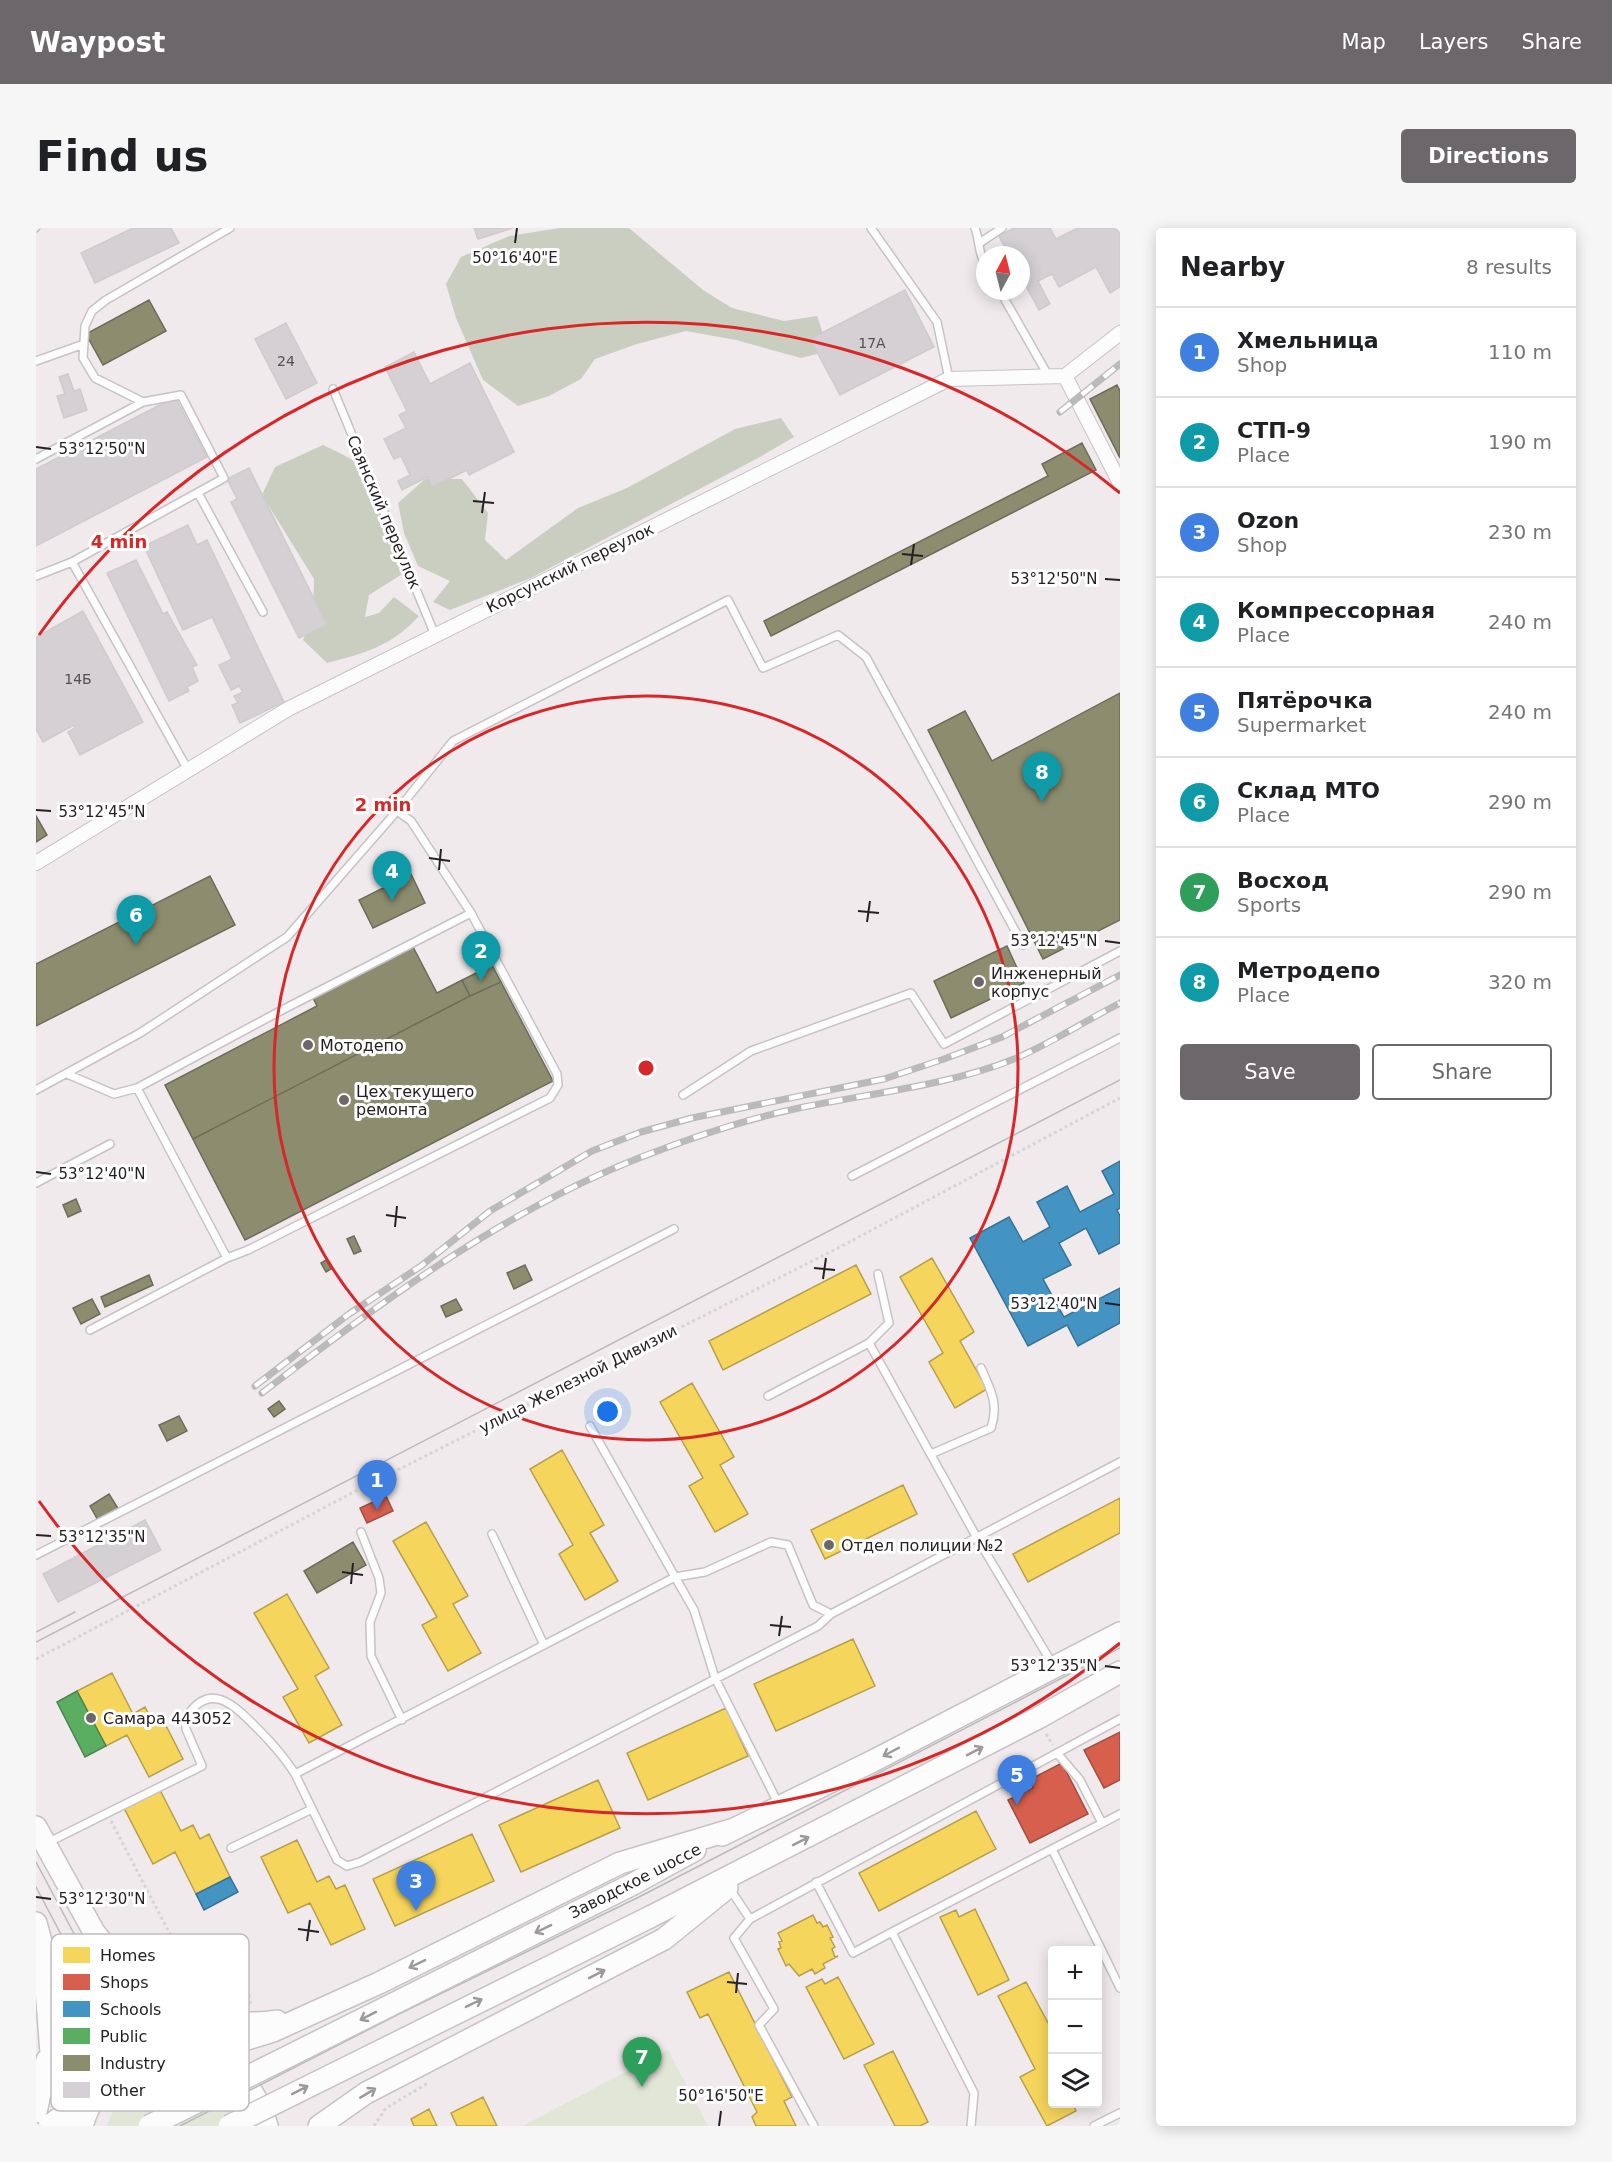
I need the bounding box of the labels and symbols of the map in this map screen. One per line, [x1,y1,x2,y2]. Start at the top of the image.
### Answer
north arrow [976,246,1030,300]
text: 50°16'40"E [472,249,558,267]
house number: 17А [858,335,886,351]
house number: 24 [277,353,295,369]
street label: Саянский переулок [343,432,425,592]
text: 53°12'50"N [58,440,146,458]
street label: Корсунский переулок [483,519,657,617]
text: 4 min [91,531,147,552]
text: 53°12'50"N [1010,570,1098,588]
house number: 14Б [64,671,92,687]
pin: 8 [1022,752,1062,802]
text: 2 min [355,794,411,815]
text: 53°12'45"N [58,803,146,821]
pin: 4 [372,852,412,901]
pin: 6 [116,896,156,945]
pin: 2 [462,932,500,981]
text: 53°12'45"N [1010,932,1098,950]
place label: Инженерный корпус [991,964,1102,1001]
marker: Инженерный корпус [972,975,986,989]
place label: Мотодепо [320,1036,404,1055]
marker: Мотодепо [301,1038,315,1052]
centre of rings [636,1058,656,1078]
place label: Цех текущего ремонта [356,1082,474,1119]
marker: Цех текущего ремонта [337,1093,351,1107]
text: 53°12'40"N [58,1165,146,1183]
text: 53°12'40"N [1010,1295,1098,1313]
street label: улица Железной Дивизии [476,1321,680,1437]
your location [593,1397,622,1426]
pin: 1 [358,1460,396,1510]
text: 53°12'35"N [58,1528,146,1546]
place label: Отдел полиции №2 [841,1536,1004,1555]
marker: Отдел полиции №2 [822,1538,836,1552]
text: 53°12'35"N [1010,1657,1098,1675]
place label: Самара 443052 [103,1709,232,1728]
marker: Самара 443052 [84,1711,98,1725]
one-way arrow [965,1745,983,1756]
one-way arrow [883,1746,900,1758]
pin: 5 [998,1756,1036,1805]
one-way arrow [792,1835,810,1846]
street label: Заводское шоссе [566,1840,704,1922]
pin: 3 [396,1862,436,1911]
text: 53°12'30"N [58,1890,146,1908]
one-way arrow [534,1923,552,1935]
legend [51,1934,249,2111]
text: Homes [100,1946,156,1965]
one-way arrow [409,1959,427,1970]
one-way arrow [587,1968,605,1979]
text: Shops [100,1973,149,1992]
one-way arrow [465,1997,483,2008]
text: Schools [100,2000,161,2019]
one-way arrow [359,2010,377,2022]
text: Public [100,2027,147,2046]
pin: 7 [622,2038,662,2087]
text: Industry [100,2054,166,2073]
text: Other [100,2081,146,2100]
one-way arrow [290,2084,308,2095]
one-way arrow [359,2087,376,2099]
text: 50°16'50"E [678,2087,764,2105]

